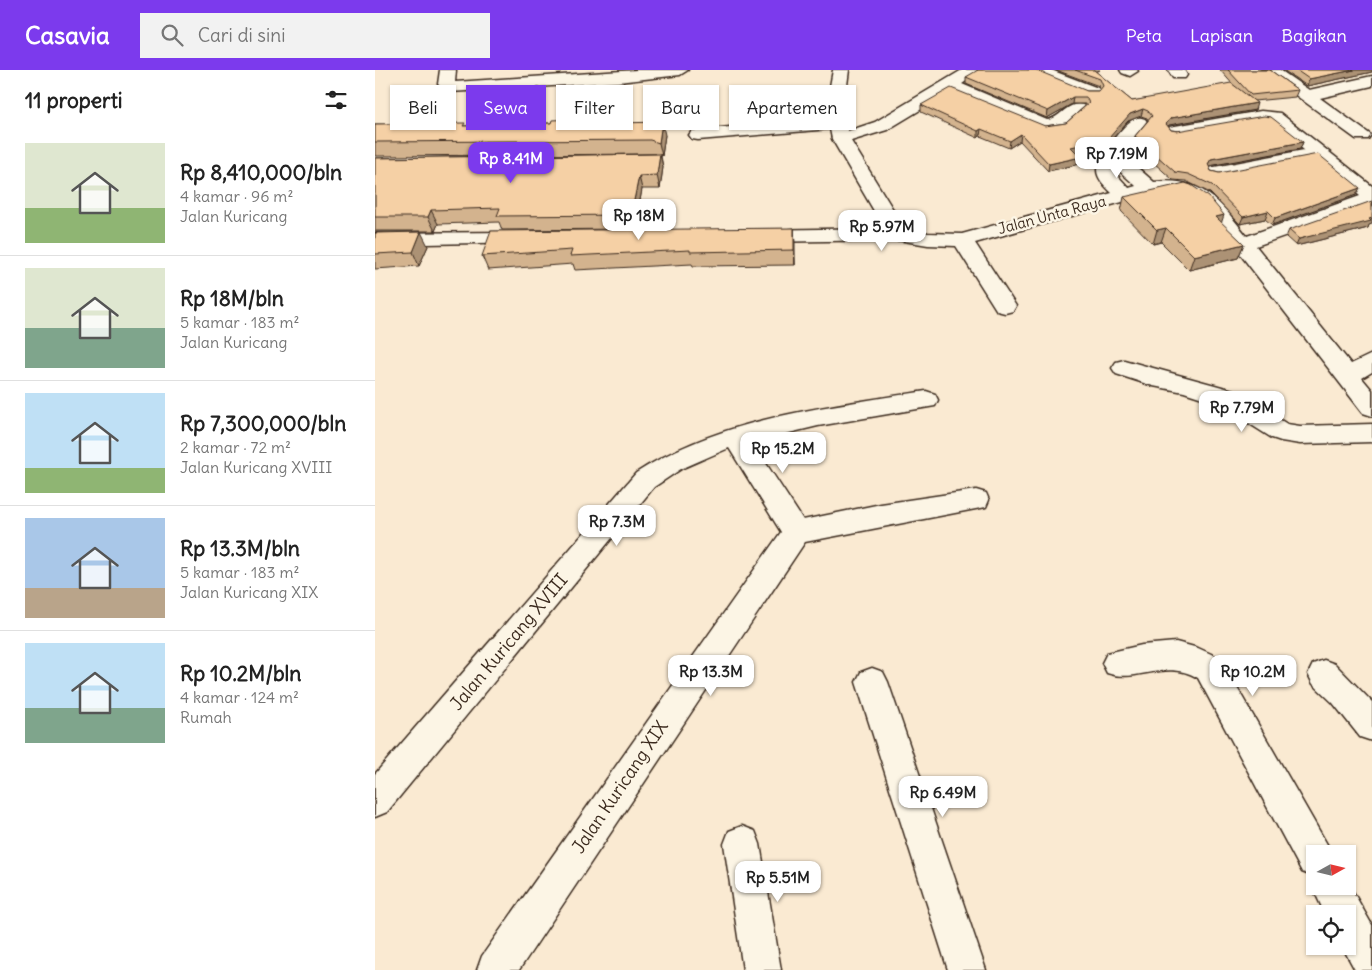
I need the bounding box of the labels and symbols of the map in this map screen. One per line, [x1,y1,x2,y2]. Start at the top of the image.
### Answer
pin: Rp 7.19M [1065,136,1169,179]
pin: Rp 8.41M [459,142,563,184]
street label: Jalan Unta Raya [996,191,1108,238]
pin: Rp 18M [598,198,680,241]
pin: Rp 5.97M [830,210,934,252]
pin: Rp 7.79M [1190,390,1294,433]
pin: Rp 15.2M [731,432,835,474]
pin: Rp 7.3M [571,504,663,547]
street label: Jalan Kuricang XVIII [445,569,573,715]
pin: Rp 13.3M [659,654,763,697]
pin: Rp 10.2M [1201,654,1305,697]
street label: Jalan Kuricang XIX [567,715,673,858]
pin: Rp 6.49M [891,776,995,818]
north arrow [1306,845,1356,895]
pin: Rp 5.51M [726,860,830,903]

